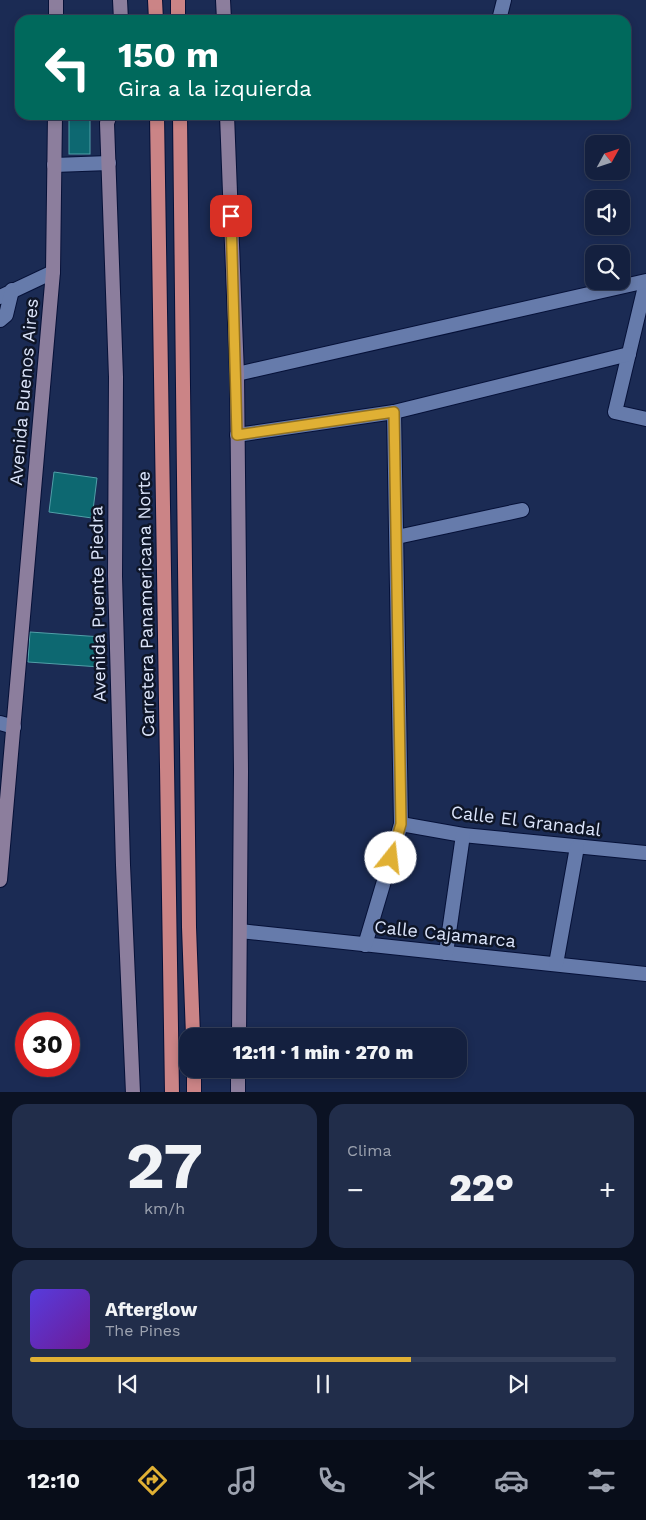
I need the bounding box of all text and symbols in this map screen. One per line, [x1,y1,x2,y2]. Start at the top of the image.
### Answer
text: 150 m [118,34,219,76]
icon: left [35,35,100,100]
text: Gira a la izquierda [118,76,312,101]
north arrow [585,135,630,180]
map controls [585,135,630,290]
button: sound [585,190,630,235]
pin [210,195,252,237]
icon: arrive [217,202,245,230]
button: search [585,245,630,290]
street label: Avenida Buenos Aires [5,297,42,486]
street label: Carretera Panamericana Norte [133,471,158,737]
street label: Avenida Puente Piedra [85,506,110,702]
street label: Calle El Granadal [450,801,603,840]
position arrow [364,831,416,883]
street label: Calle Cajamarca [373,916,517,951]
speed limit sign: 30 [15,1012,80,1077]
text: 12:11 · 1 min · 270 m [233,1041,413,1064]
text: 27 [126,1128,203,1204]
text: Clima [347,1141,391,1160]
text: 22° [449,1166,514,1210]
text: − [347,1173,364,1206]
text: + [599,1173,616,1206]
text: km/h [144,1199,185,1218]
text: Afterglow [105,1298,197,1321]
text: The Pines [105,1321,181,1340]
icon: previous [114,1370,142,1398]
icon: pause [309,1370,337,1398]
icon: next [504,1370,532,1398]
icon: directions [135,1463,170,1498]
icon: music [225,1463,260,1498]
icon: phone [314,1463,349,1498]
icon: climate [404,1463,439,1498]
icon: car [494,1463,529,1498]
icon: filters [584,1463,619,1498]
text: 12:10 [27,1468,80,1493]

